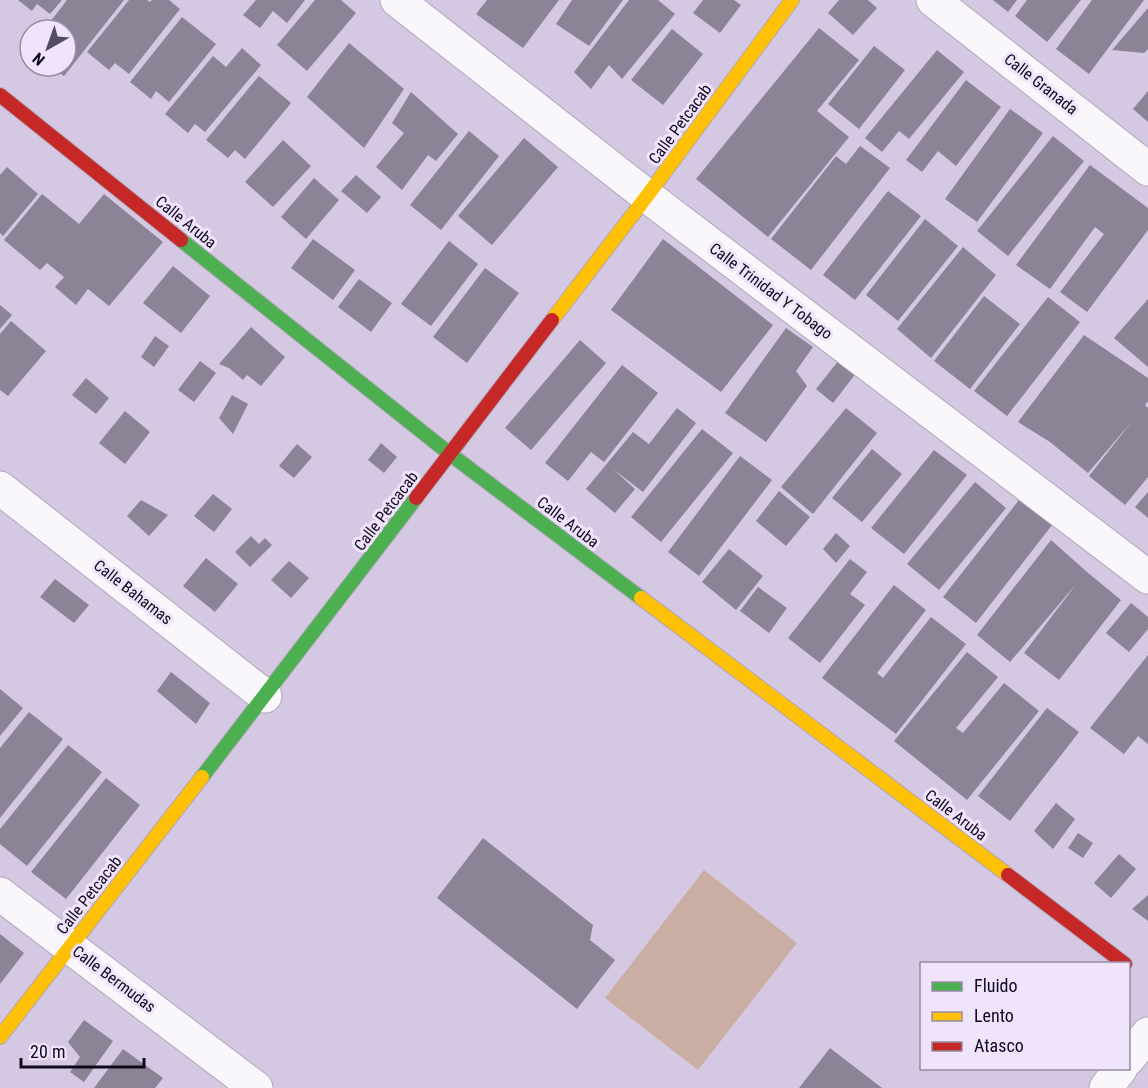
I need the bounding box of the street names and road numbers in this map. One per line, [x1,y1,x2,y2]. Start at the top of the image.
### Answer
street label: Calle Granada [1000,49,1082,119]
street label: Calle Petcacab [645,80,715,168]
street label: Calle Aruba [152,192,220,252]
street label: Calle Trinidad Y Tobago [706,239,836,343]
street label: Calle Petcacab [350,468,422,554]
street label: Calle Aruba [533,493,603,551]
street label: Calle Bahamas [90,556,176,628]
street label: Calle Aruba [921,786,991,844]
street label: Calle Petcacab [53,852,126,938]
street label: Calle Bermudas [69,942,159,1016]

